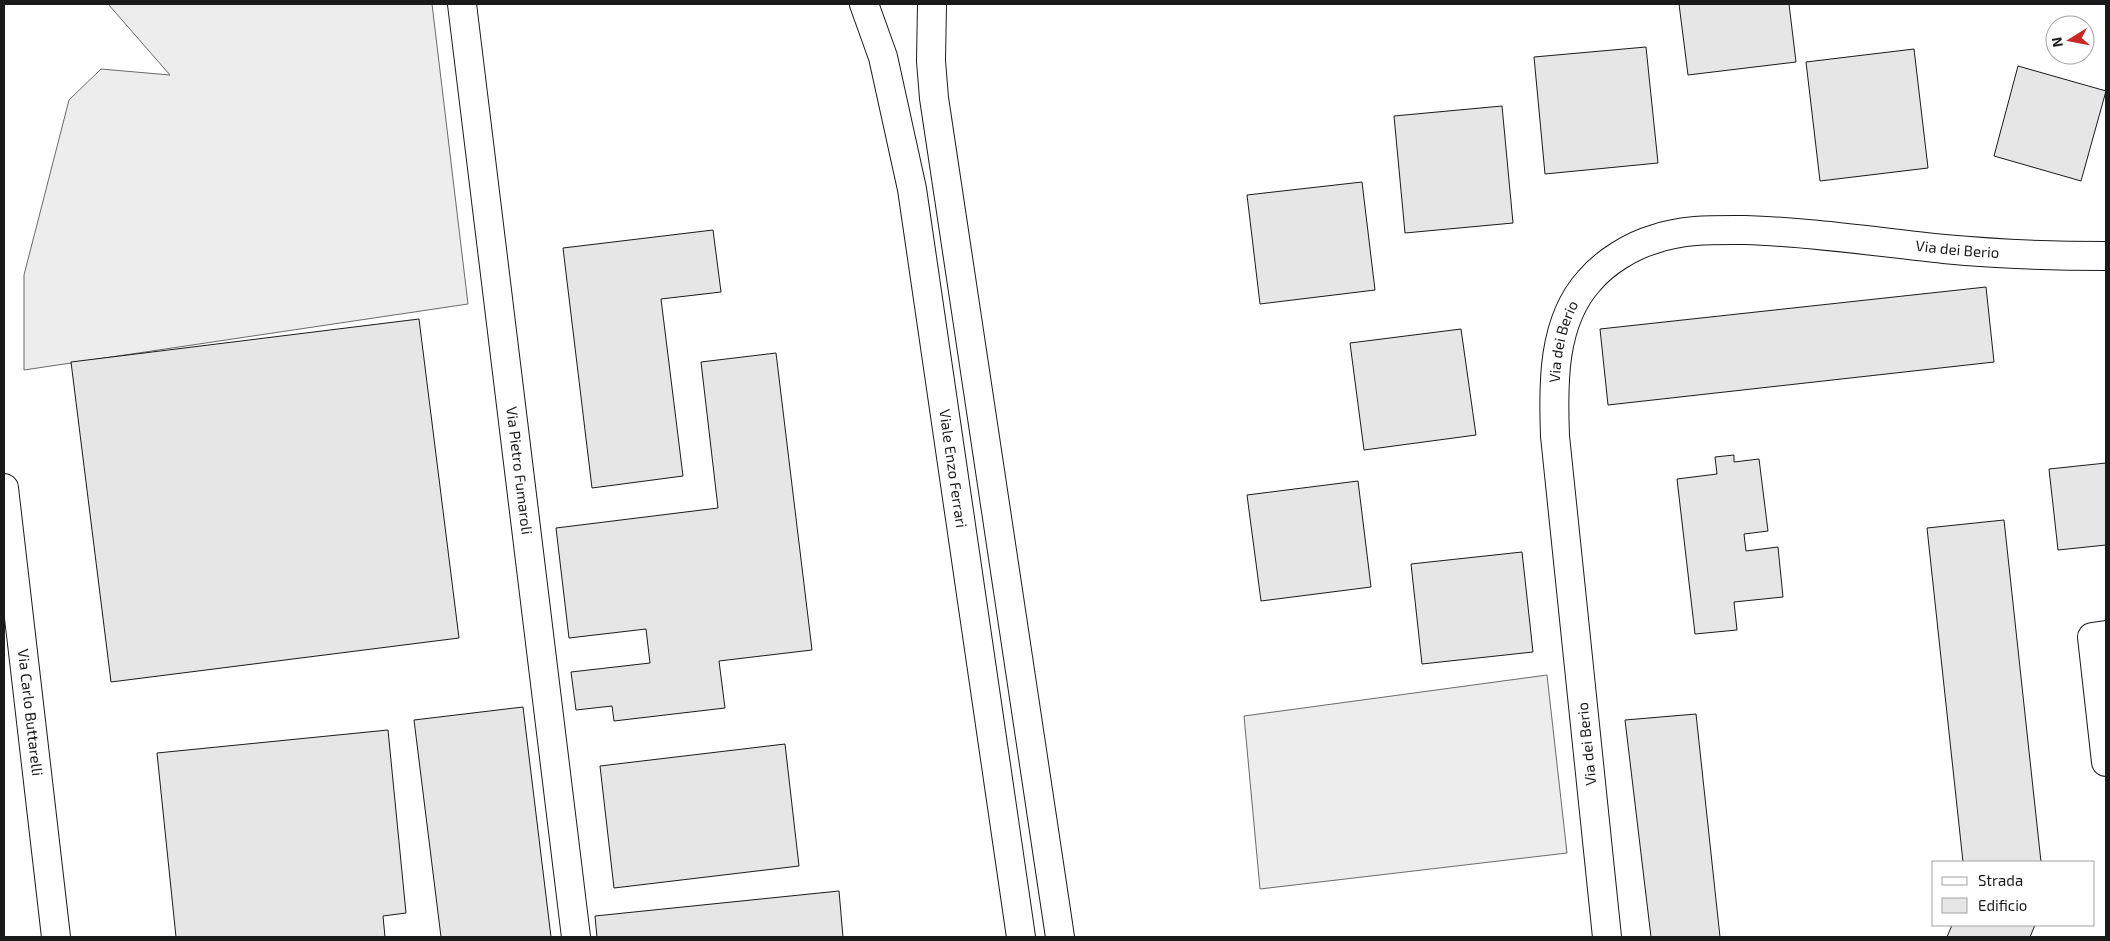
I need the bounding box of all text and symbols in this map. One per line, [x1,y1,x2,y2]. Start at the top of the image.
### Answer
north arrow [2045,15,2095,65]
text: N [2047,36,2066,49]
street label: Via dei Berio [1915,236,2000,261]
street label: Via dei Berio [1545,297,1581,383]
street label: Via Pietro Fumaroli [503,405,537,536]
street label: Viale Enzo Ferrari [936,408,971,529]
street label: Via Carlo Buttarelli [15,648,47,777]
street label: Via dei Berio [1573,702,1599,787]
legend [1932,861,2095,926]
text: Strada [1978,871,2023,889]
text: Edificio [1978,896,2027,914]

